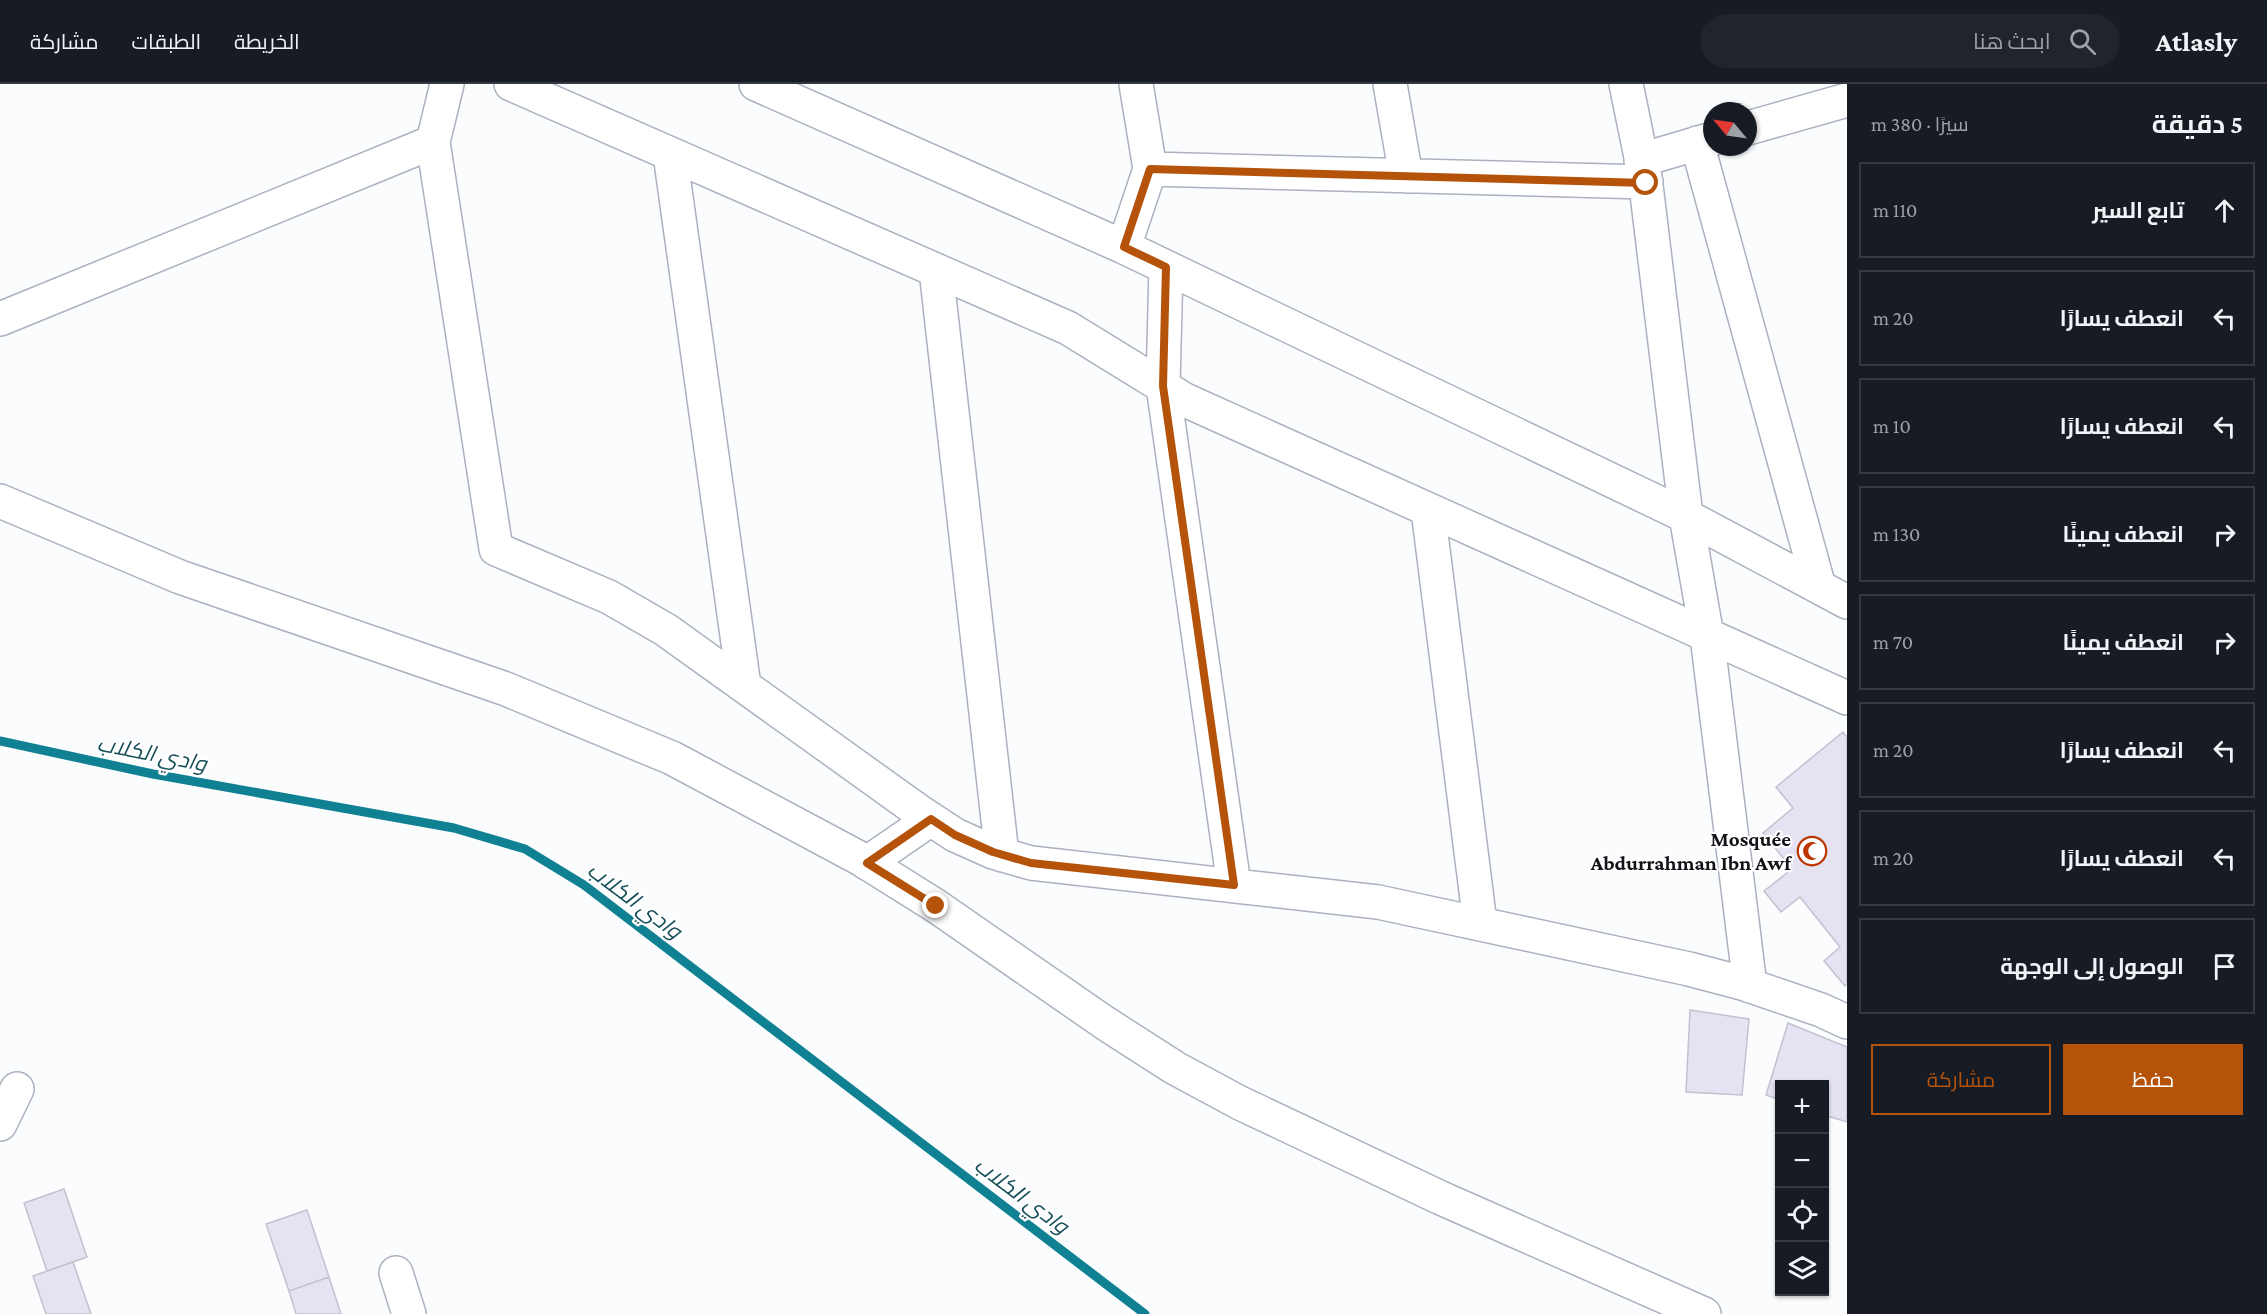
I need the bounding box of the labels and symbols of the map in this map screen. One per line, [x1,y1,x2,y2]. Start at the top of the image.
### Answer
north arrow [1703,102,1757,156]
route start [1632,169,1658,195]
water label: وادي الكلاب [94,731,211,782]
place label: Mosquée Abdurrahman Ibn Awf [1590,827,1792,875]
mosque icon: Mosquée Abdurrahman Ibn Awf [1796,835,1828,867]
water label: وادي الكلاب [580,857,688,949]
route end [922,892,948,918]
water label: وادي الكلاب [967,1152,1075,1244]

